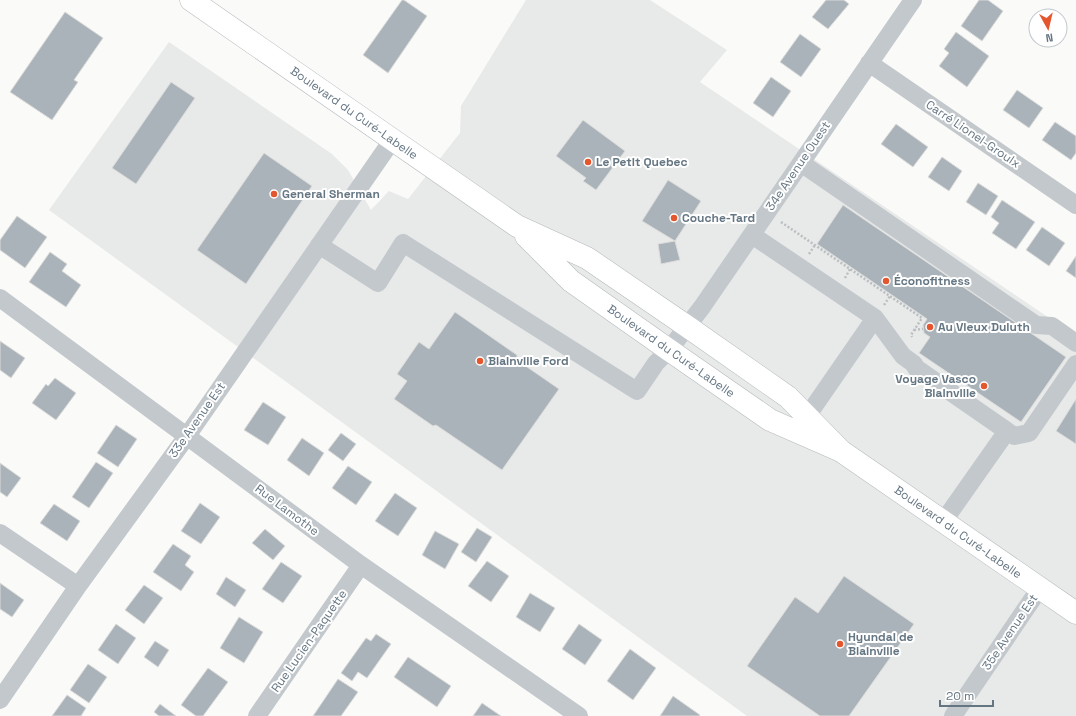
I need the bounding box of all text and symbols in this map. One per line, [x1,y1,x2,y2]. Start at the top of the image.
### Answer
north arrow [1028,8,1068,48]
text: N [1045,30,1054,45]
street label: Boulevard du Curé-Labelle [287,63,421,163]
street label: Carré Lionel-Groulx [923,96,1023,172]
street label: 34e Avenue Ouest [762,118,834,214]
place label: Le Petit Quebec [596,154,688,170]
marker: Le Petit Quebec [583,157,593,167]
place label: General Sherman [282,186,380,202]
marker: General Sherman [269,189,279,199]
place label: Couche-Tard [682,210,755,226]
marker: Couche-Tard [669,213,679,223]
place label: Éconofitness [894,273,970,289]
marker: Éconofitness [881,276,891,286]
street label: Boulevard du Curé-Labelle [604,301,738,401]
place label: Au Vieux Duluth [938,319,1030,335]
marker: Au Vieux Duluth [925,322,935,332]
place label: Blainville Ford [488,353,569,369]
marker: Blainville Ford [475,356,485,366]
place label: Voyage Vasco Blainville [895,371,976,401]
street label: 33e Avenue Est [165,379,229,461]
marker: Voyage Vasco Blainville [979,381,989,391]
street label: Rue Lamothe [252,481,322,539]
street label: Boulevard du Curé-Labelle [891,482,1025,582]
street label: Rue Lucien-Paquette [268,587,350,695]
street label: 35e Avenue Est [979,591,1041,673]
place label: Hyundai de Blainville [848,629,914,659]
marker: Hyundai de Blainville [835,639,845,649]
scale bar [940,682,993,708]
text: 20 m [946,688,974,704]

